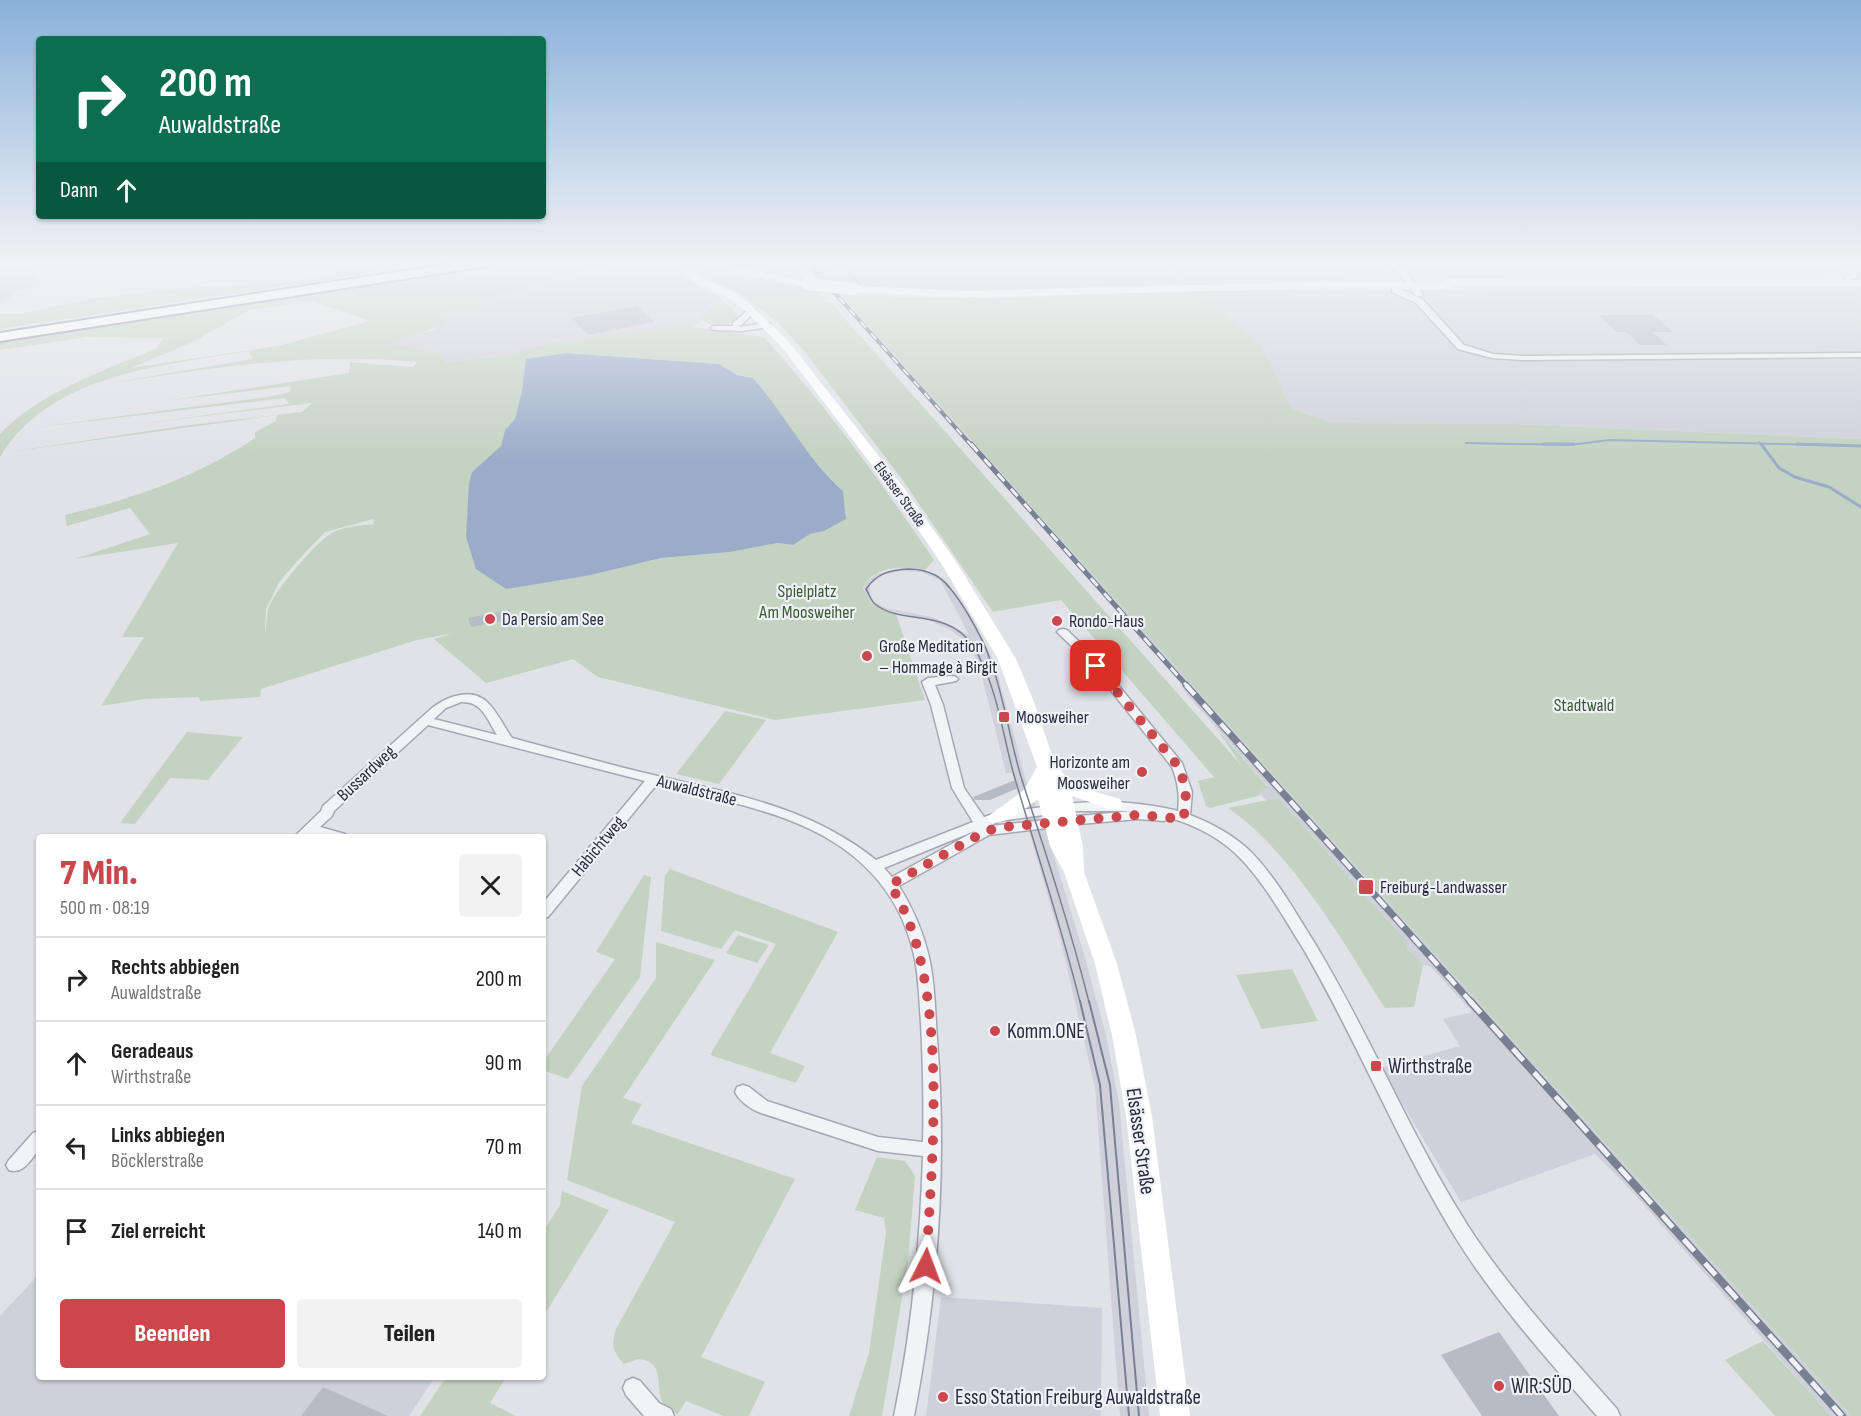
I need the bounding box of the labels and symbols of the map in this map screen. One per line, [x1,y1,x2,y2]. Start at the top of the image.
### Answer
street label: Elsässer Straße [869,458,930,531]
park label: Spielplatz Am Moosweiher [758,581,855,623]
place label: Da Persio am See [502,609,604,630]
place label: Rondo-Haus [1069,611,1144,632]
marker: Da Persio am See [483,612,497,626]
marker: Rondo-Haus [1050,614,1064,628]
place label: Große Meditation – Hommage à Birgit [879,636,998,678]
pin [1070,640,1121,691]
marker: Große Meditation – Hommage à Birgit [860,649,874,663]
park label: Stadtwald [1554,695,1614,716]
place label: Moosweiher [1016,707,1089,728]
marker: Moosweiher [997,710,1011,724]
street label: Bussardweg [333,741,400,806]
place label: Horizonte am Moosweiher [1049,752,1130,794]
marker: Horizonte am Moosweiher [1135,765,1149,779]
street label: Auwaldstraße [654,770,739,811]
street label: Habichtweg [567,812,630,881]
place label: Freiburg-Landwasser [1380,877,1507,898]
marker: Freiburg-Landwasser [1357,878,1375,896]
place label: Komm.ONE [1007,1019,1085,1044]
marker: Komm.ONE [988,1024,1002,1038]
place label: Wirthstraße [1388,1054,1472,1079]
marker: Wirthstraße [1369,1059,1383,1073]
street label: Elsässer Straße [1121,1086,1160,1196]
position arrow [894,1234,958,1298]
place label: WIR:SÜD [1511,1374,1572,1399]
marker: WIR:SÜD [1492,1379,1506,1393]
place label: Esso Station Freiburg Auwaldstraße [955,1385,1201,1410]
marker: Esso Station Freiburg Auwaldstraße [936,1390,950,1404]

